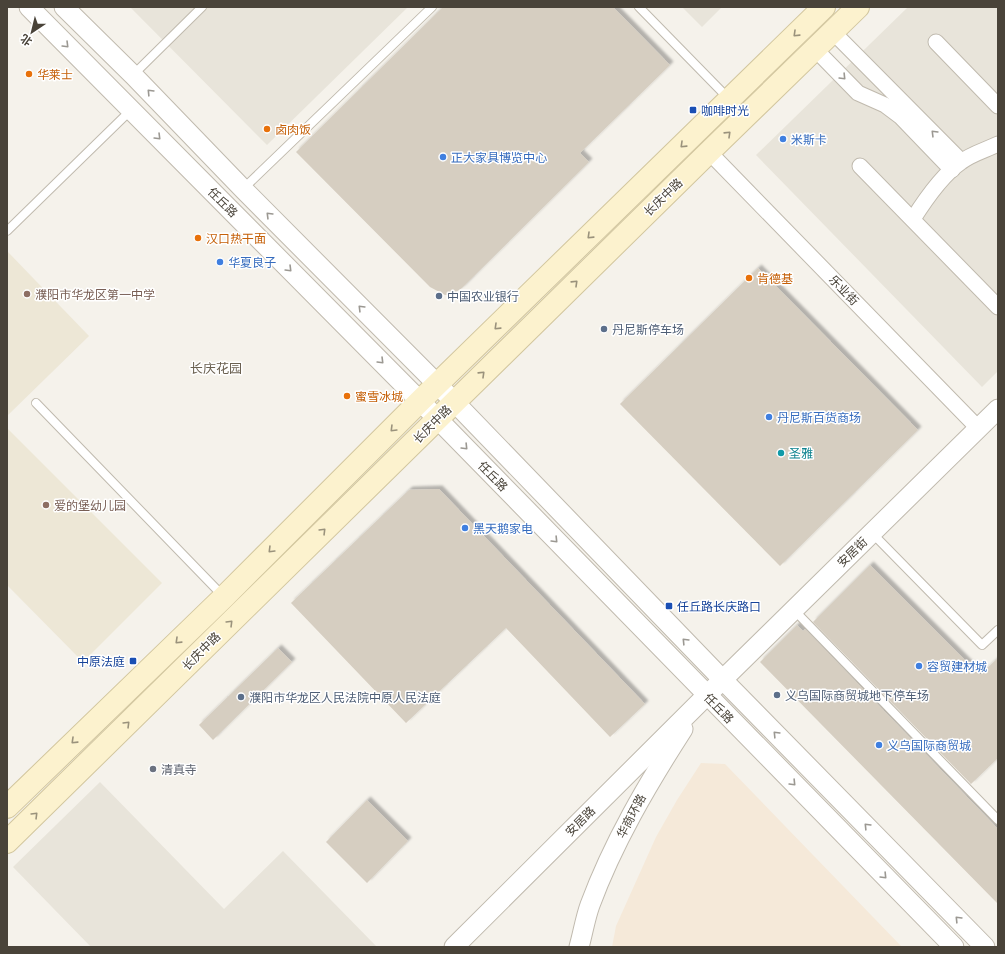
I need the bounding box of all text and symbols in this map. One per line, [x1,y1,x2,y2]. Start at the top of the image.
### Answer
north arrow [12,12,52,52]
one-way arrow [793,29,801,37]
text: 北 [18,32,34,48]
one-way arrow [61,40,69,48]
place label: 华莱士 [37,68,73,81]
marker: 华莱士 [24,69,34,79]
one-way arrow [838,72,846,80]
one-way arrow [147,89,155,97]
place label: 咖啡时光 [701,104,749,117]
marker: 咖啡时光 [688,105,698,115]
place label: 卤肉饭 [275,123,311,136]
marker: 卤肉饭 [262,124,272,134]
one-way arrow [723,131,731,139]
one-way arrow [931,131,939,138]
one-way arrow [153,132,161,140]
place label: 米斯卡 [791,133,827,146]
marker: 米斯卡 [778,134,788,144]
one-way arrow [680,140,688,148]
place label: 正大家具博览中心 [451,151,547,164]
marker: 正大家具博览中心 [438,152,448,162]
street label: 长庆中路 [641,176,685,218]
street label: 任丘路 [206,185,240,219]
one-way arrow [267,212,274,220]
one-way arrow [587,231,595,239]
place label: 汉口热干面 [206,232,266,245]
marker: 汉口热干面 [193,233,203,243]
place label: 华夏良子 [228,256,276,269]
marker: 华夏良子 [215,257,225,267]
one-way arrow [284,264,292,272]
place label: 肯德基 [757,272,793,285]
marker: 肯德基 [744,273,754,283]
street label: 乐业街 [827,273,861,307]
one-way arrow [570,280,578,288]
place label: 濮阳市华龙区第一中学 [35,288,155,301]
marker: 濮阳市华龙区第一中学 [22,289,32,299]
place label: 中国农业银行 [447,290,519,303]
marker: 中国农业银行 [434,291,444,301]
one-way arrow [358,305,366,312]
one-way arrow [494,322,502,330]
place label: 丹尼斯停车场 [612,323,684,336]
marker: 丹尼斯停车场 [599,324,609,334]
one-way arrow [376,356,383,364]
district label: 长庆花园 [190,361,242,375]
one-way arrow [477,372,485,379]
place label: 蜜雪冰城 [355,390,403,403]
marker: 蜜雪冰城 [342,391,352,401]
street label: 长庆中路 [410,402,454,446]
place label: 丹尼斯百货商场 [777,411,861,424]
marker: 丹尼斯百货商场 [764,412,774,422]
one-way arrow [390,424,398,432]
one-way arrow [460,442,468,450]
place label: 圣雅 [789,447,813,460]
marker: 圣雅 [776,448,786,458]
street label: 任丘路 [476,459,510,493]
place label: 爱的堡幼儿园 [54,499,126,512]
marker: 爱的堡幼儿园 [41,500,51,510]
place label: 黑天鹅家电 [473,522,533,535]
marker: 黑天鹅家电 [460,523,470,533]
one-way arrow [318,529,326,536]
one-way arrow [551,535,558,543]
street label: 安居街 [835,535,869,569]
one-way arrow [268,545,276,553]
place label: 任丘路长庆路口 [677,600,761,613]
marker: 任丘路长庆路口 [664,601,674,611]
one-way arrow [225,620,233,627]
street label: 长庆中路 [179,629,223,673]
one-way arrow [175,636,183,644]
one-way arrow [682,638,690,646]
place label: 中原法庭 [77,655,125,668]
marker: 中原法庭 [128,656,138,666]
place label: 容贸建材城 [927,660,987,673]
marker: 容贸建材城 [914,661,924,671]
place label: 义乌国际商贸城地下停车场 [785,689,929,702]
marker: 义乌国际商贸城地下停车场 [772,690,782,700]
place label: 濮阳市华龙区人民法院中原人民法庭 [249,691,441,704]
street label: 任丘路 [702,691,736,725]
marker: 濮阳市华龙区人民法院中原人民法庭 [236,692,246,702]
one-way arrow [122,721,130,728]
one-way arrow [773,731,781,739]
one-way arrow [71,736,79,744]
place label: 义乌国际商贸城 [887,739,971,752]
marker: 义乌国际商贸城 [874,740,884,750]
place label: 清真寺 [161,763,197,776]
marker: 清真寺 [148,764,158,774]
one-way arrow [788,778,796,786]
street label: 华商环路 [614,792,648,840]
street label: 安居路 [563,804,597,838]
one-way arrow [30,812,38,820]
one-way arrow [864,823,872,831]
one-way arrow [879,871,887,879]
one-way arrow [955,916,963,924]

